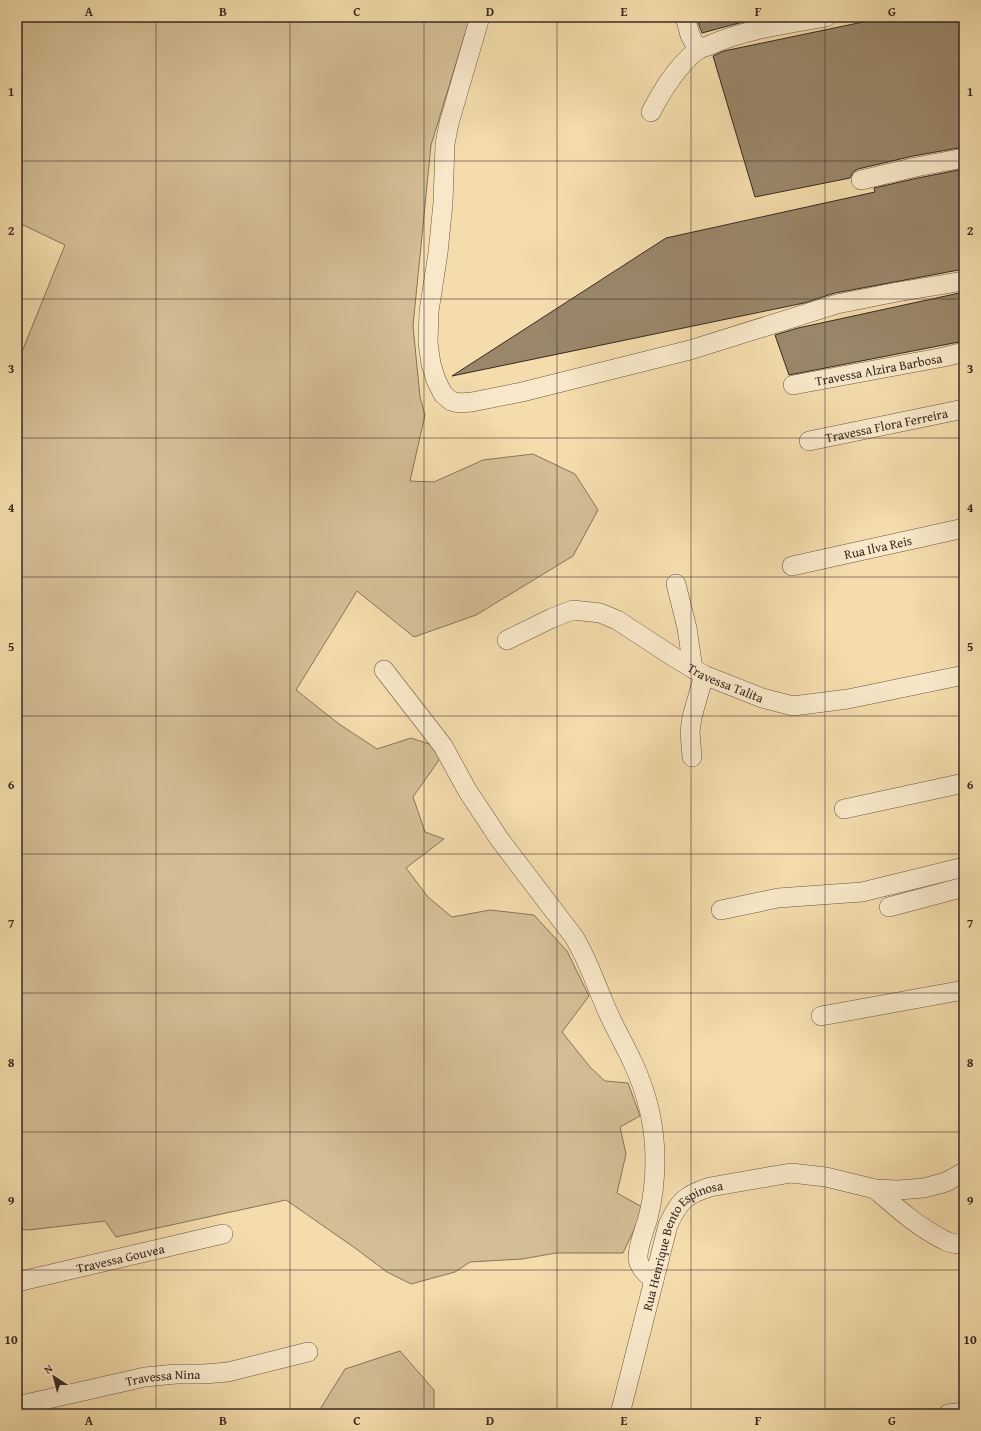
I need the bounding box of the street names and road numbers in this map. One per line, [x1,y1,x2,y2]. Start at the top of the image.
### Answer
street label: Travessa Alzira Barbosa [813,348,944,390]
street label: Travessa Flora Ferreira [823,403,950,447]
street label: Rua Ilva Reis [842,530,914,564]
street label: Travessa Talita [684,658,767,708]
street label: Rua Henrique Bento Espinosa [637,1175,725,1313]
street label: Travessa Gouvea [74,1238,167,1277]
street label: Travessa Nina [123,1365,201,1391]

